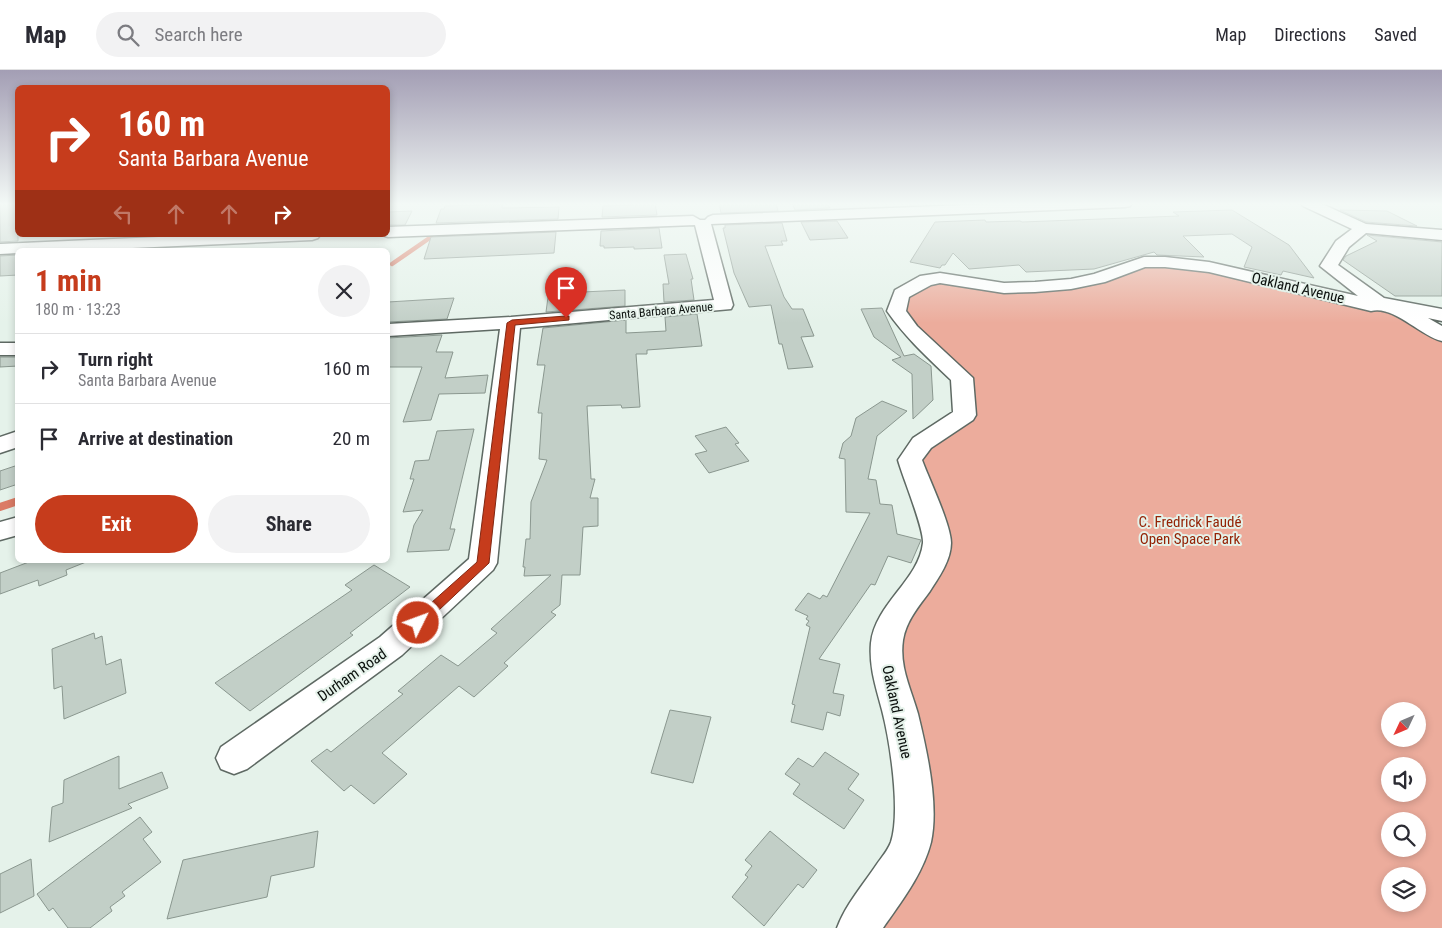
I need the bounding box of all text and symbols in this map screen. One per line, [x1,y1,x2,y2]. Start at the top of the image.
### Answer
search box [96,12,446,57]
text: Map [25,21,66,49]
icon: search [114,21,142,49]
text: Search here [154,23,243,46]
text: Map [1215,24,1246,45]
text: Directions [1274,24,1346,45]
text: Saved [1374,24,1417,45]
text: 160 m [118,104,205,145]
icon: right [35,105,100,170]
text: Santa Barbara Avenue [118,146,309,171]
icon: left [109,200,137,228]
icon: ahead [162,200,190,228]
icon: ahead [215,200,243,228]
icon: right [268,200,296,228]
text: 1 min [35,263,102,298]
button: close [318,265,370,317]
pin [545,267,587,318]
street label: Oakland Avenue [1250,269,1346,307]
icon: arrive [552,274,580,302]
street label: Santa Barbara Avenue [609,299,714,323]
text: 180 m · 13:23 [35,300,121,319]
text: Turn right [78,348,153,371]
icon: right [35,355,63,383]
text: 160 m [323,357,370,380]
text: Santa Barbara Avenue [78,371,217,390]
icon: arrive [35,425,63,453]
text: Arrive at destination [78,427,233,450]
text: 20 m [333,427,370,450]
button: Exit [35,495,198,553]
button: Share [208,495,370,553]
park label: C. Fredrick Faudé Open Space Park [1139,513,1241,548]
position arrow [391,596,443,648]
street label: Durham Road [314,645,390,705]
street label: Oakland Avenue [878,664,916,760]
north arrow [1381,702,1426,748]
map controls [1381,702,1426,912]
button: sound [1381,757,1426,802]
button: search [1381,812,1426,857]
button: layers [1381,867,1426,912]

